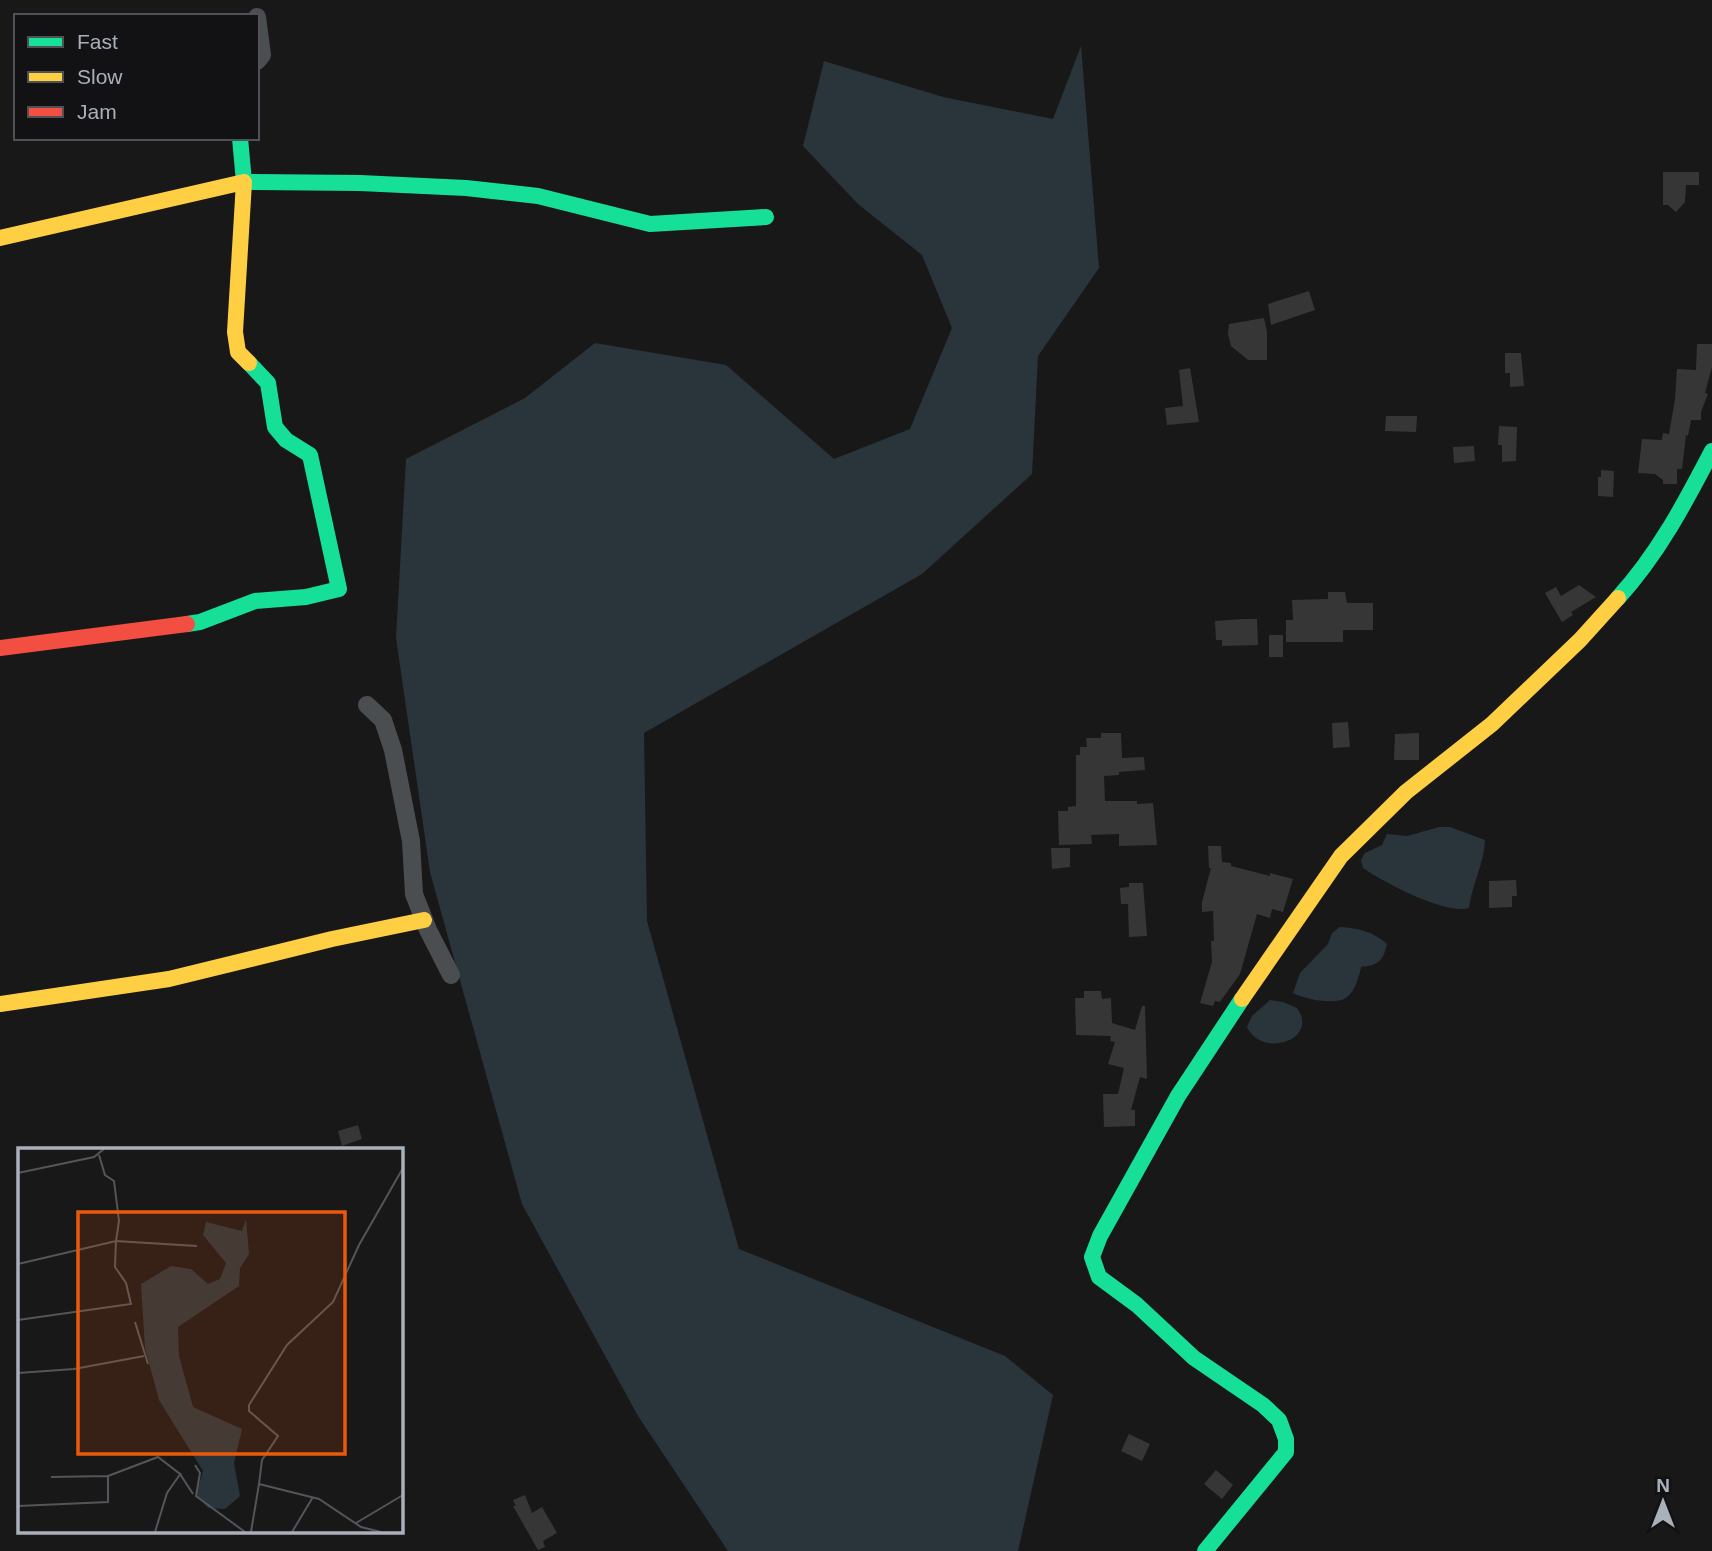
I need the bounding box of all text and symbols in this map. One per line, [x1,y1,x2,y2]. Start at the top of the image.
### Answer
legend [14,14,259,140]
text: Fast [77,30,118,53]
text: Slow [77,65,123,88]
text: Jam [77,100,117,123]
inset map [18,1148,402,1534]
north arrow [1628,1467,1698,1537]
text: N [1656,1475,1670,1496]

